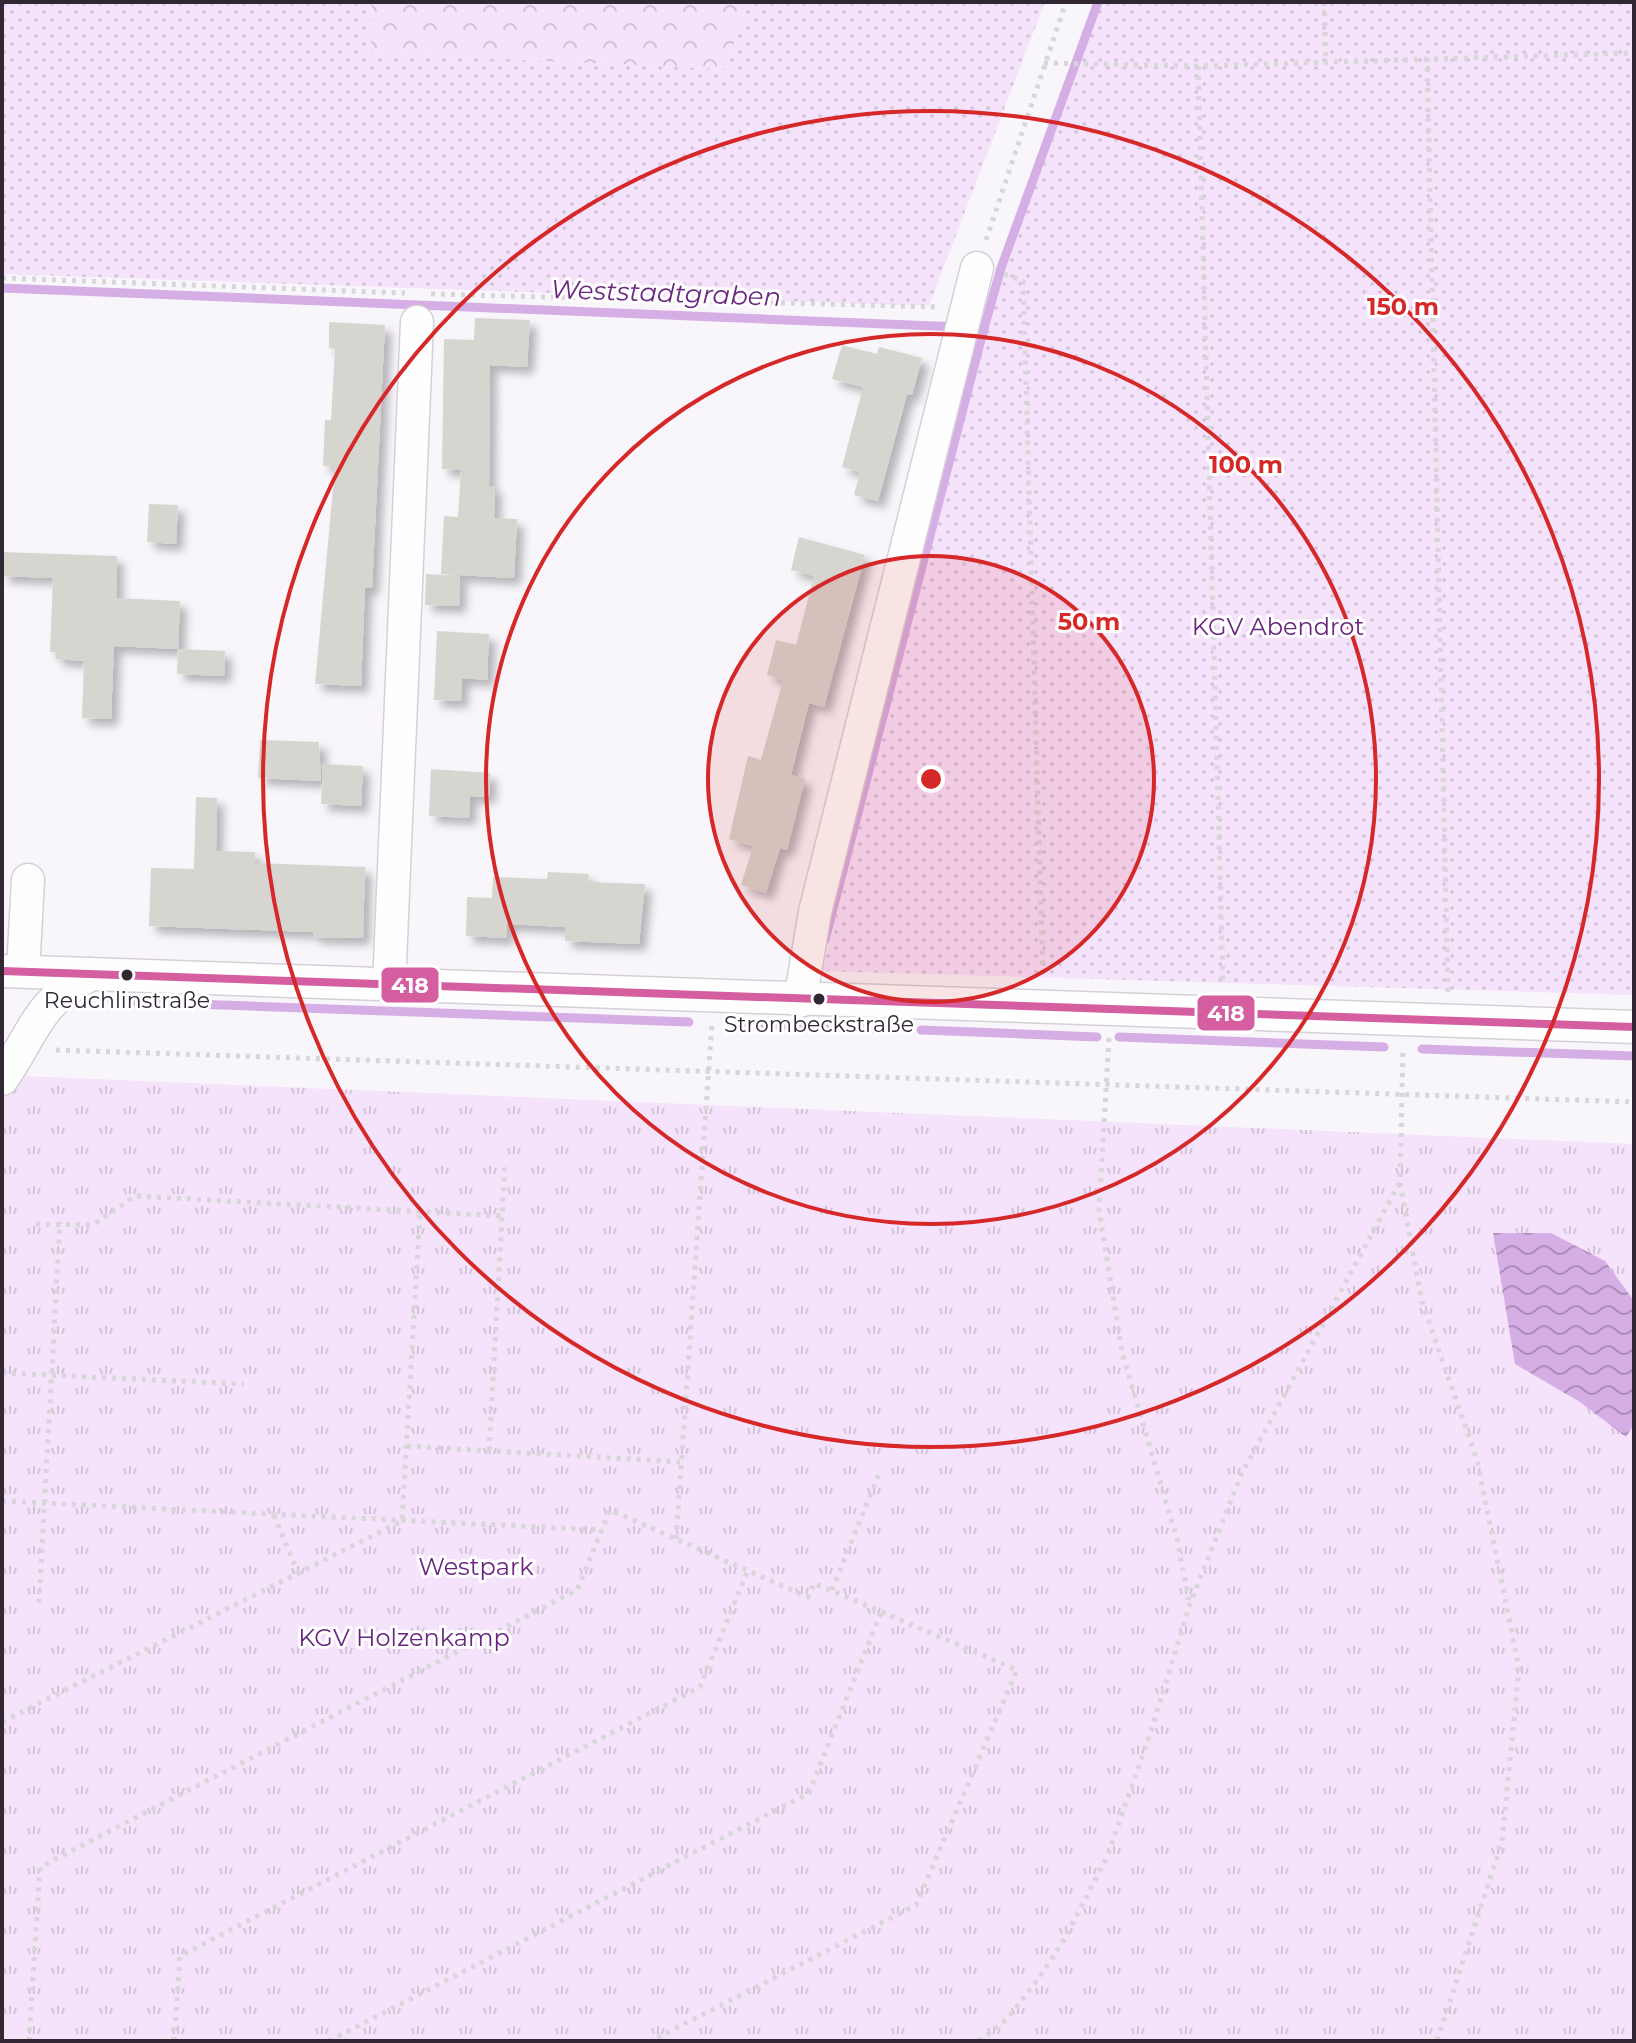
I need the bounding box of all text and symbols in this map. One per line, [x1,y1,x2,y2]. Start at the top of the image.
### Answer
water label: Weststadtgraben [550,273,782,313]
text: 150 m [1367,292,1439,321]
text: 100 m [1209,450,1283,479]
text: 50 m [1058,607,1120,636]
park label: KGV Abendrot [1192,612,1364,641]
centre of rings [917,765,945,793]
line badge: 418 [380,966,440,1004]
marker: Reuchlinstraße [119,967,135,983]
text: 418 [391,972,429,999]
place label: Reuchlinstraße [44,987,210,1014]
marker: Strombeckstraße [811,991,827,1007]
line badge: 418 [1196,994,1256,1032]
text: 418 [1207,1000,1245,1027]
place label: Strombeckstraße [724,1011,914,1038]
park label: Westpark [418,1552,534,1581]
park label: KGV Holzenkamp [298,1623,510,1652]

